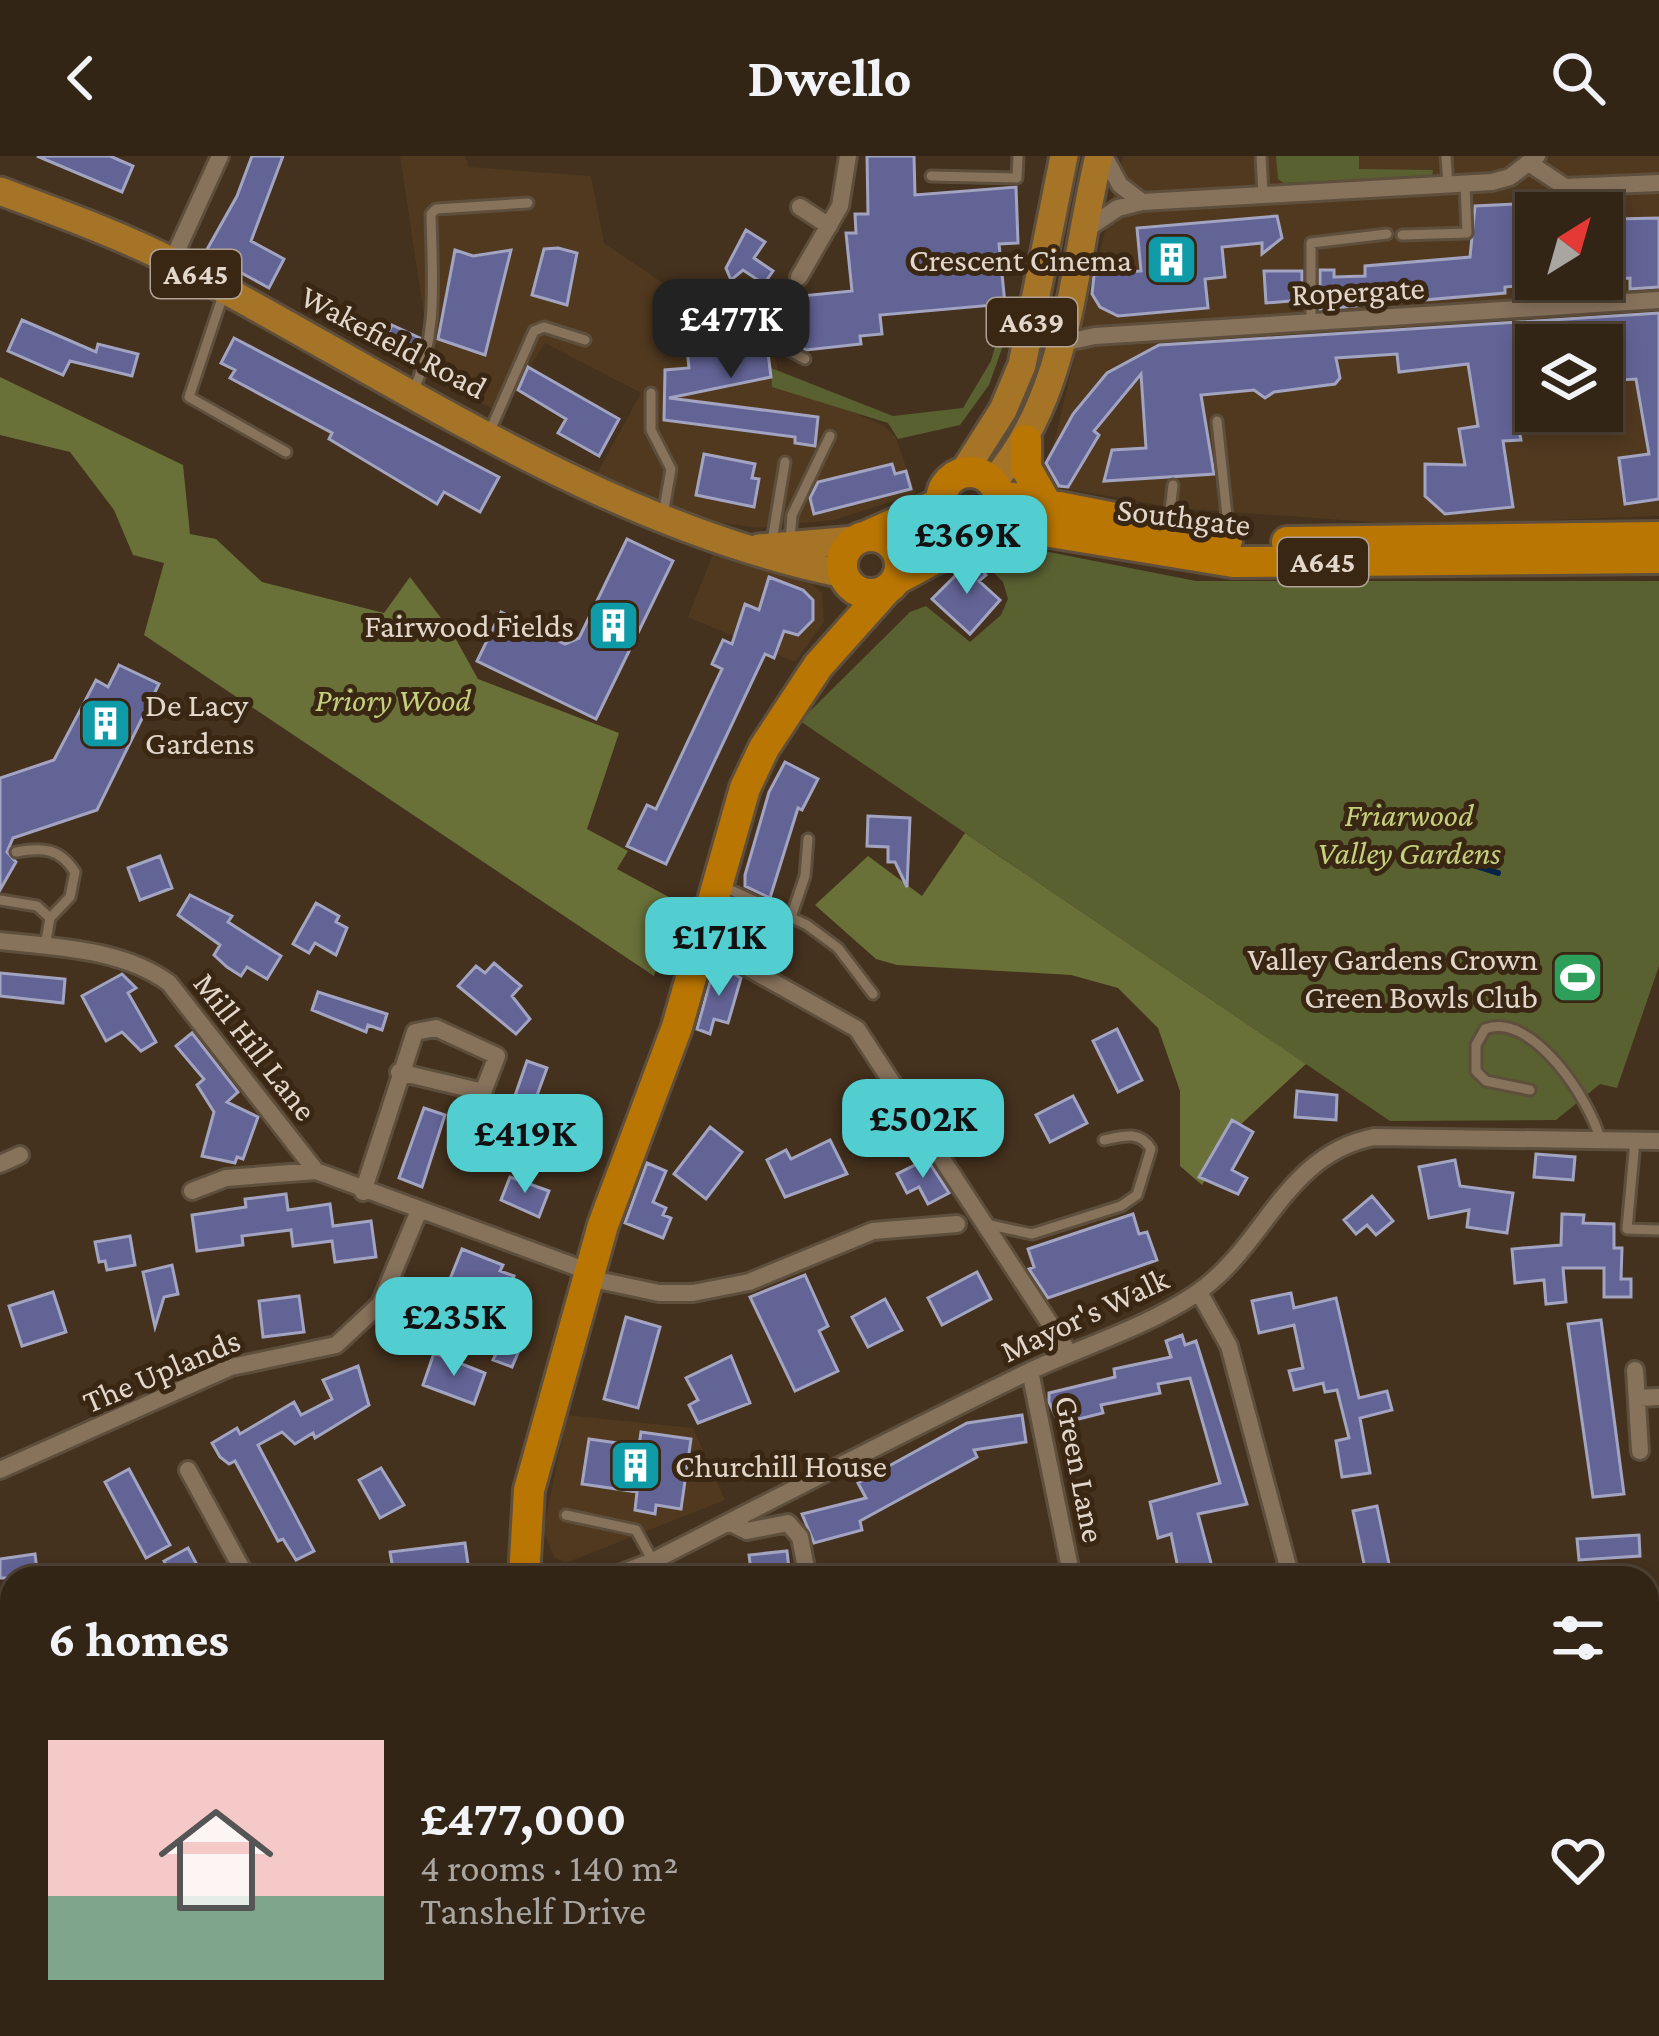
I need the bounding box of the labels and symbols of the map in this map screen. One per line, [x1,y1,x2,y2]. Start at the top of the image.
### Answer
north arrow [1515,192,1623,300]
building icon: Crescent Cinema [1143,231,1199,287]
place label: Crescent Cinema [909,241,1132,278]
road number: A645 [151,250,241,298]
street label: Ropergate [1290,269,1426,312]
street label: Wakefield Road [294,277,493,406]
pin: £477K [647,279,815,381]
road number: A639 [987,298,1077,346]
street label: Southgate [1115,490,1253,543]
pin: £369K [883,495,1051,597]
road number: A645 [1278,538,1368,586]
building icon: Fairwood Fields [585,597,641,653]
place label: Fairwood Fields [364,607,574,644]
park label: Priory Wood [315,681,472,718]
place label: De Lacy Gardens [145,686,255,761]
building icon: De Lacy Gardens [78,695,134,751]
park label: Friarwood Valley Gardens [1317,796,1502,871]
pin: £171K [635,897,803,999]
place label: Valley Gardens Crown Green Bowls Club [1247,940,1538,1015]
sports icon: Valley Gardens Crown Green Bowls Club [1549,949,1605,1005]
street label: Mill Hill Lane [186,965,325,1128]
pin: £502K [839,1079,1007,1181]
pin: £419K [441,1094,609,1196]
street label: Mayor's Walk [994,1259,1174,1369]
pin: £235K [370,1277,538,1379]
street label: The Uplands [77,1321,245,1420]
street label: Green Lane [1048,1393,1113,1546]
building icon: Churchill House [608,1437,664,1493]
place label: Churchill House [675,1447,887,1484]

